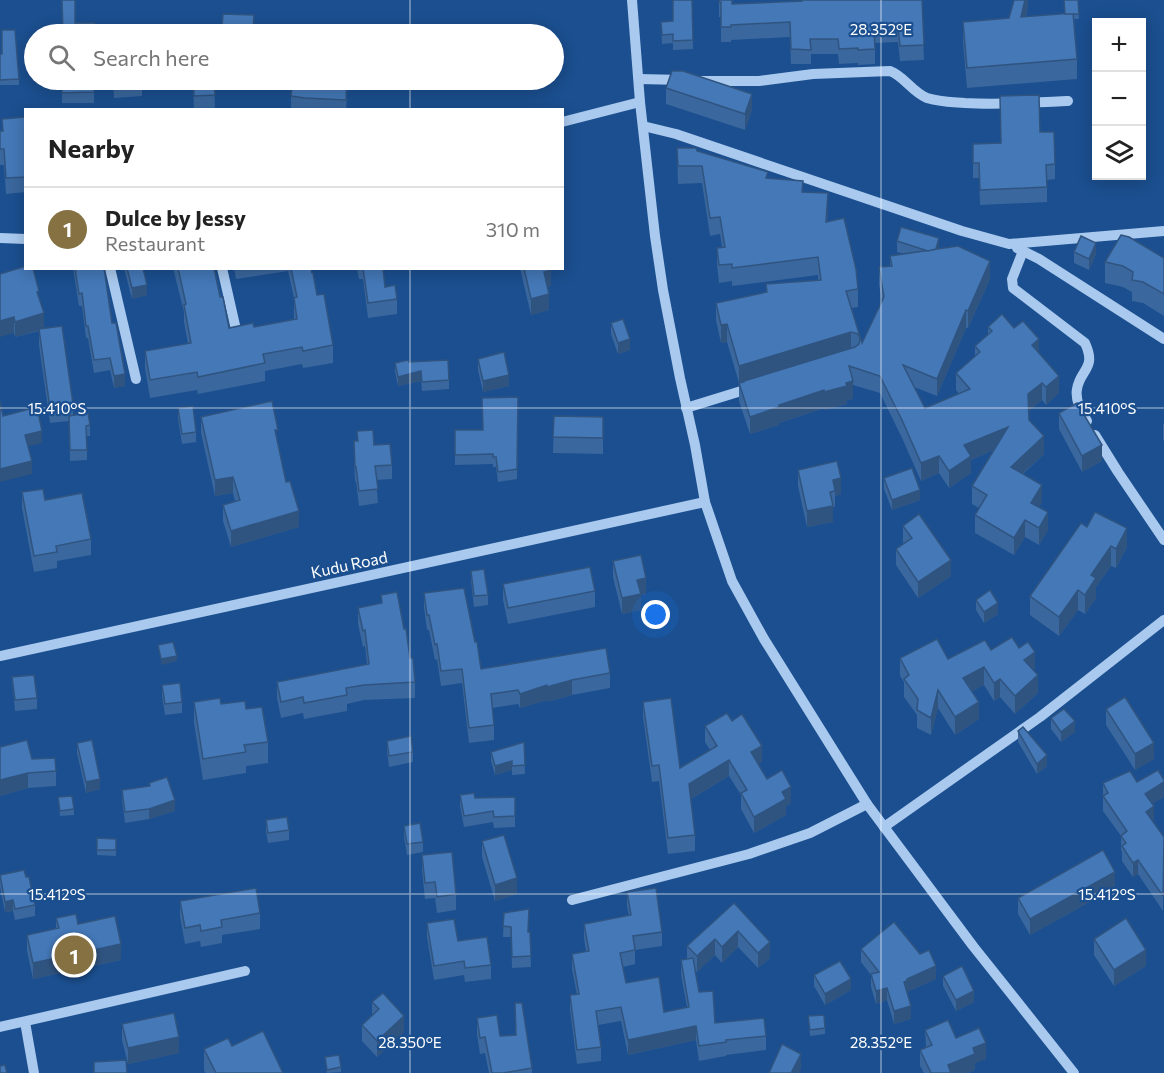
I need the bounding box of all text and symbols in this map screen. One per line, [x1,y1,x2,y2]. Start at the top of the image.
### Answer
map controls [1092,18,1146,180]
button: + [1092,18,1146,72]
text: 28.352°E [850,20,912,38]
search box [24,24,564,90]
icon: search [45,41,78,74]
text: Search here [93,44,209,71]
button: − [1092,72,1146,126]
button: layers [1092,126,1146,180]
text: Nearby [48,132,135,163]
text: Dulce by Jessy [105,204,246,231]
text: 1 [63,217,72,241]
text: 310 m [486,217,540,241]
text: Restaurant [105,231,205,255]
text: 15.410°S [28,399,87,417]
text: 15.410°S [1078,399,1137,417]
street label: Kudu Road [309,547,389,581]
your location [641,600,670,629]
text: 15.412°S [28,885,86,903]
text: 15.412°S [1078,885,1136,903]
pin: 1 [54,932,94,978]
text: 28.350°E [378,1033,442,1051]
text: 28.352°E [850,1033,912,1051]

